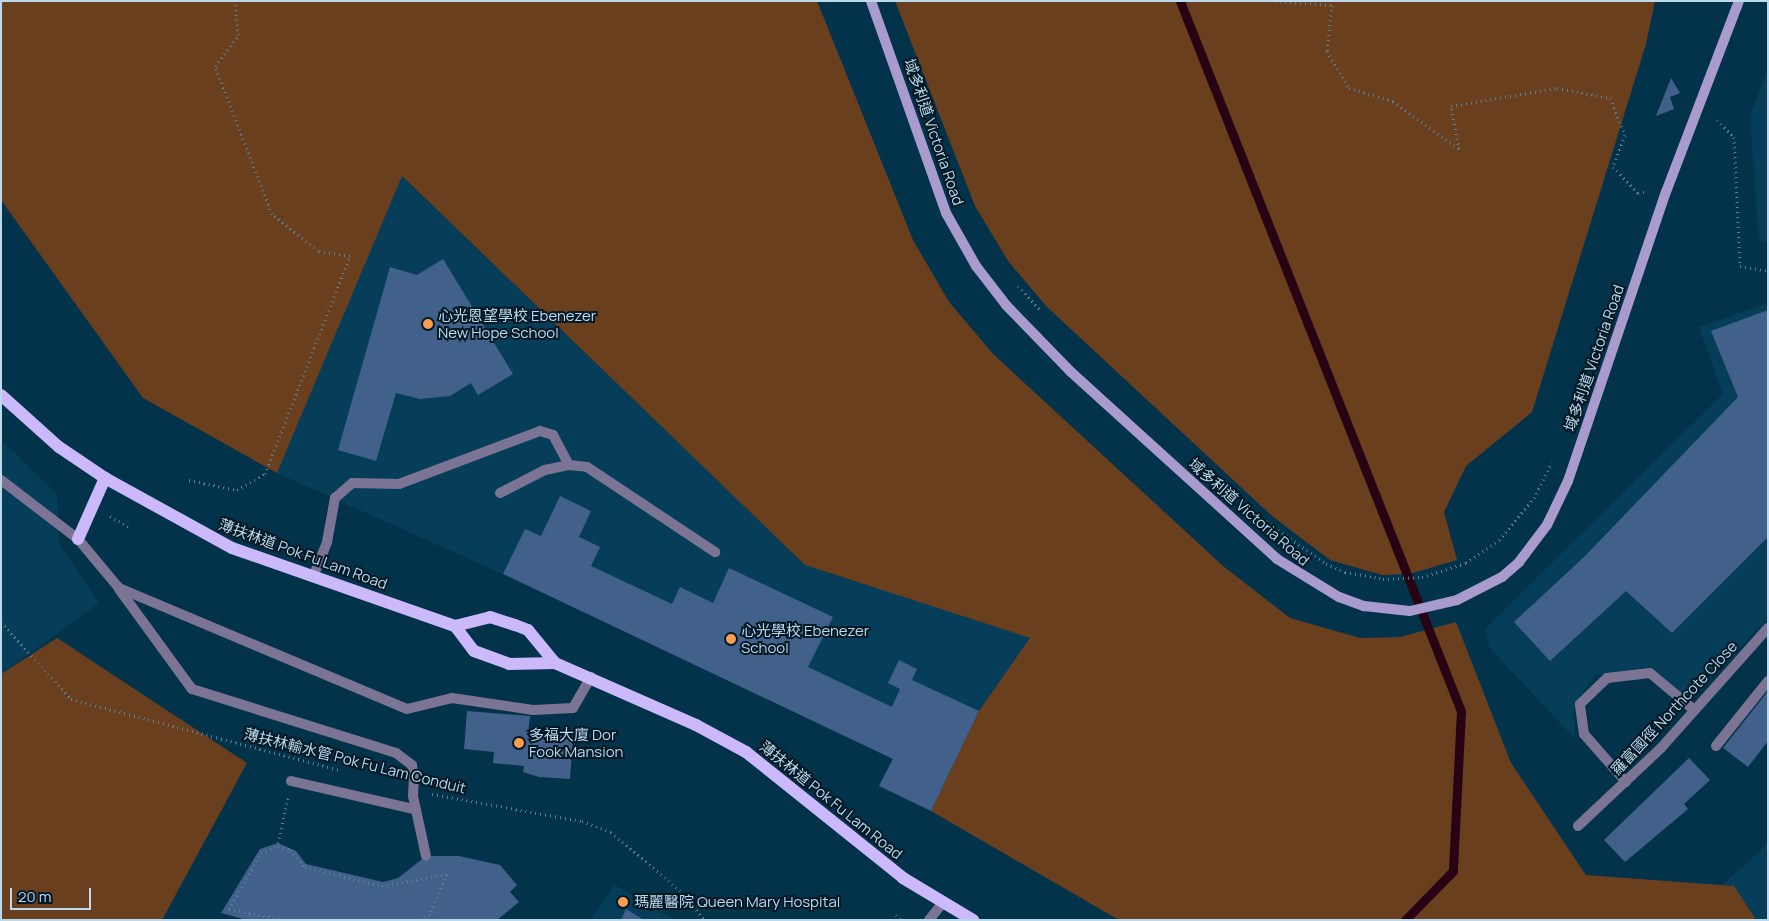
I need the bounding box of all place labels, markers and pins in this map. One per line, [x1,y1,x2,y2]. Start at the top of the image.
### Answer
place label: 心光恩望學校 Ebenezer New Hope School [438,306,596,341]
marker: 心光恩望學校 Ebenezer New Hope School [422,318,434,330]
place label: 心光學校 Ebenezer School [741,621,869,656]
marker: 心光學校 Ebenezer School [725,633,737,645]
place label: 多福大廈 Dor Fook Mansion [529,725,624,760]
marker: 多福大廈 Dor Fook Mansion [513,737,525,749]
place label: 瑪麗醫院 Queen Mary Hospital [634,893,840,911]
marker: 瑪麗醫院 Queen Mary Hospital [616,895,630,909]

